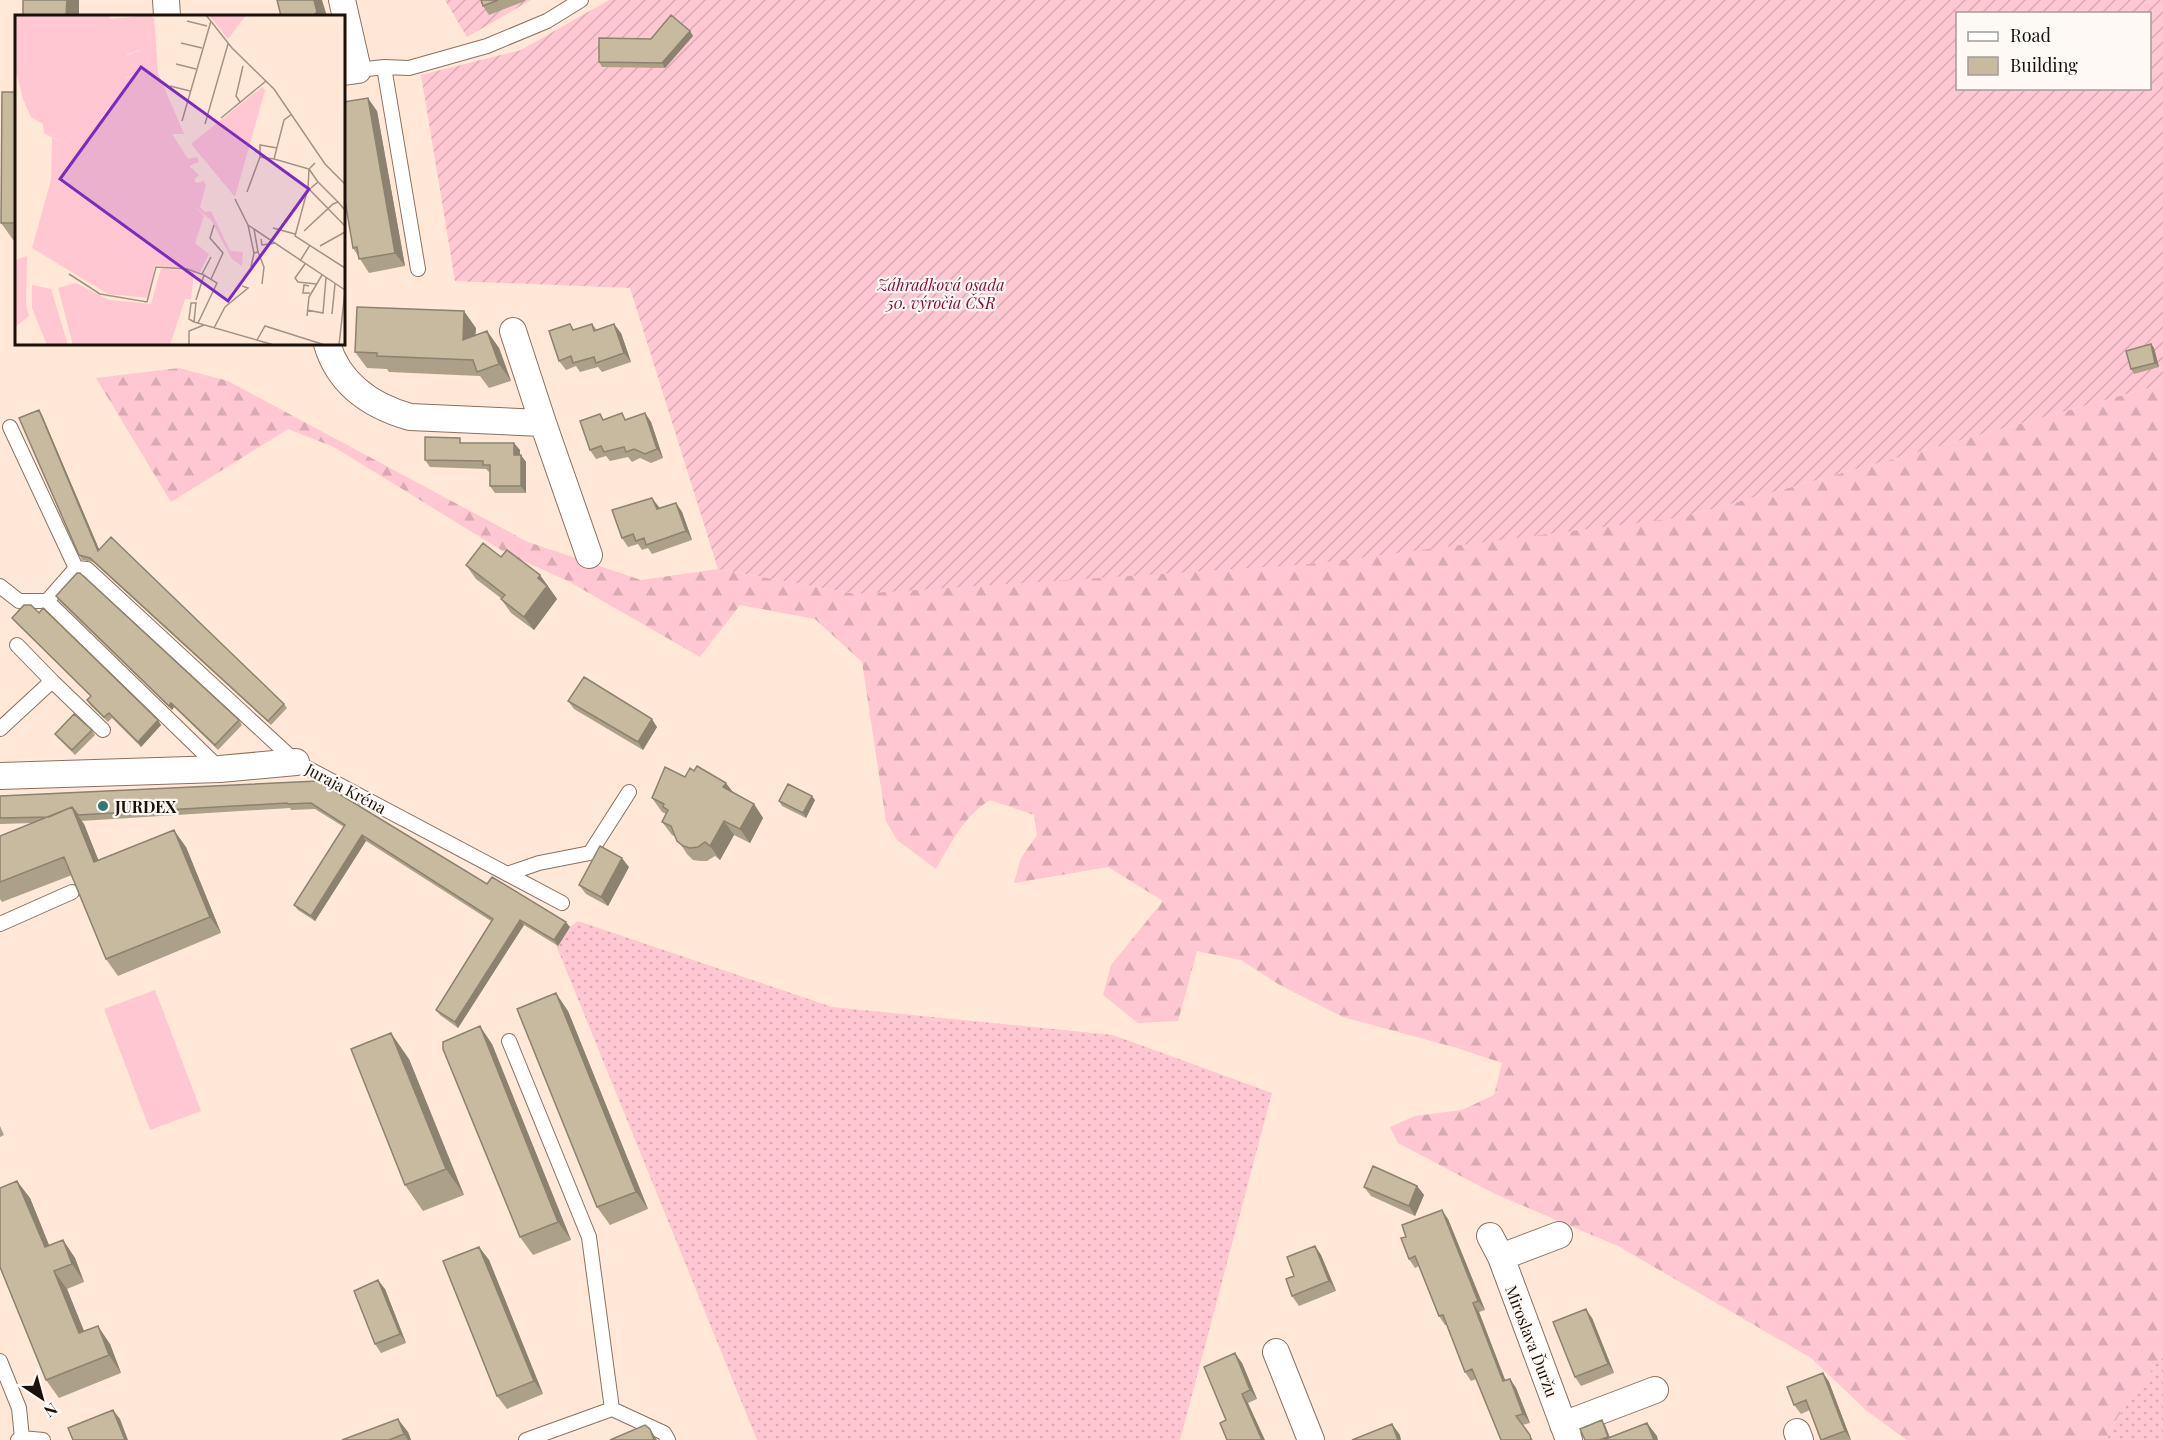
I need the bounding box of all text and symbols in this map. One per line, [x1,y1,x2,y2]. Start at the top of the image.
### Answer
legend [1956,12,2151,90]
inset map [15,15,345,345]
text: Road [2010,23,2051,47]
text: Building [2010,53,2078,77]
park label: Záhradková osada 50. výročia ČSR [876,274,1005,313]
street label: Juraja Kréna [301,758,390,818]
place label: JURDEX [114,796,177,817]
marker: JURDEX [96,799,110,813]
street label: Miroslava Ďuržu [1501,1282,1563,1400]
north arrow [12,1368,72,1428]
text: N [40,1399,62,1423]

